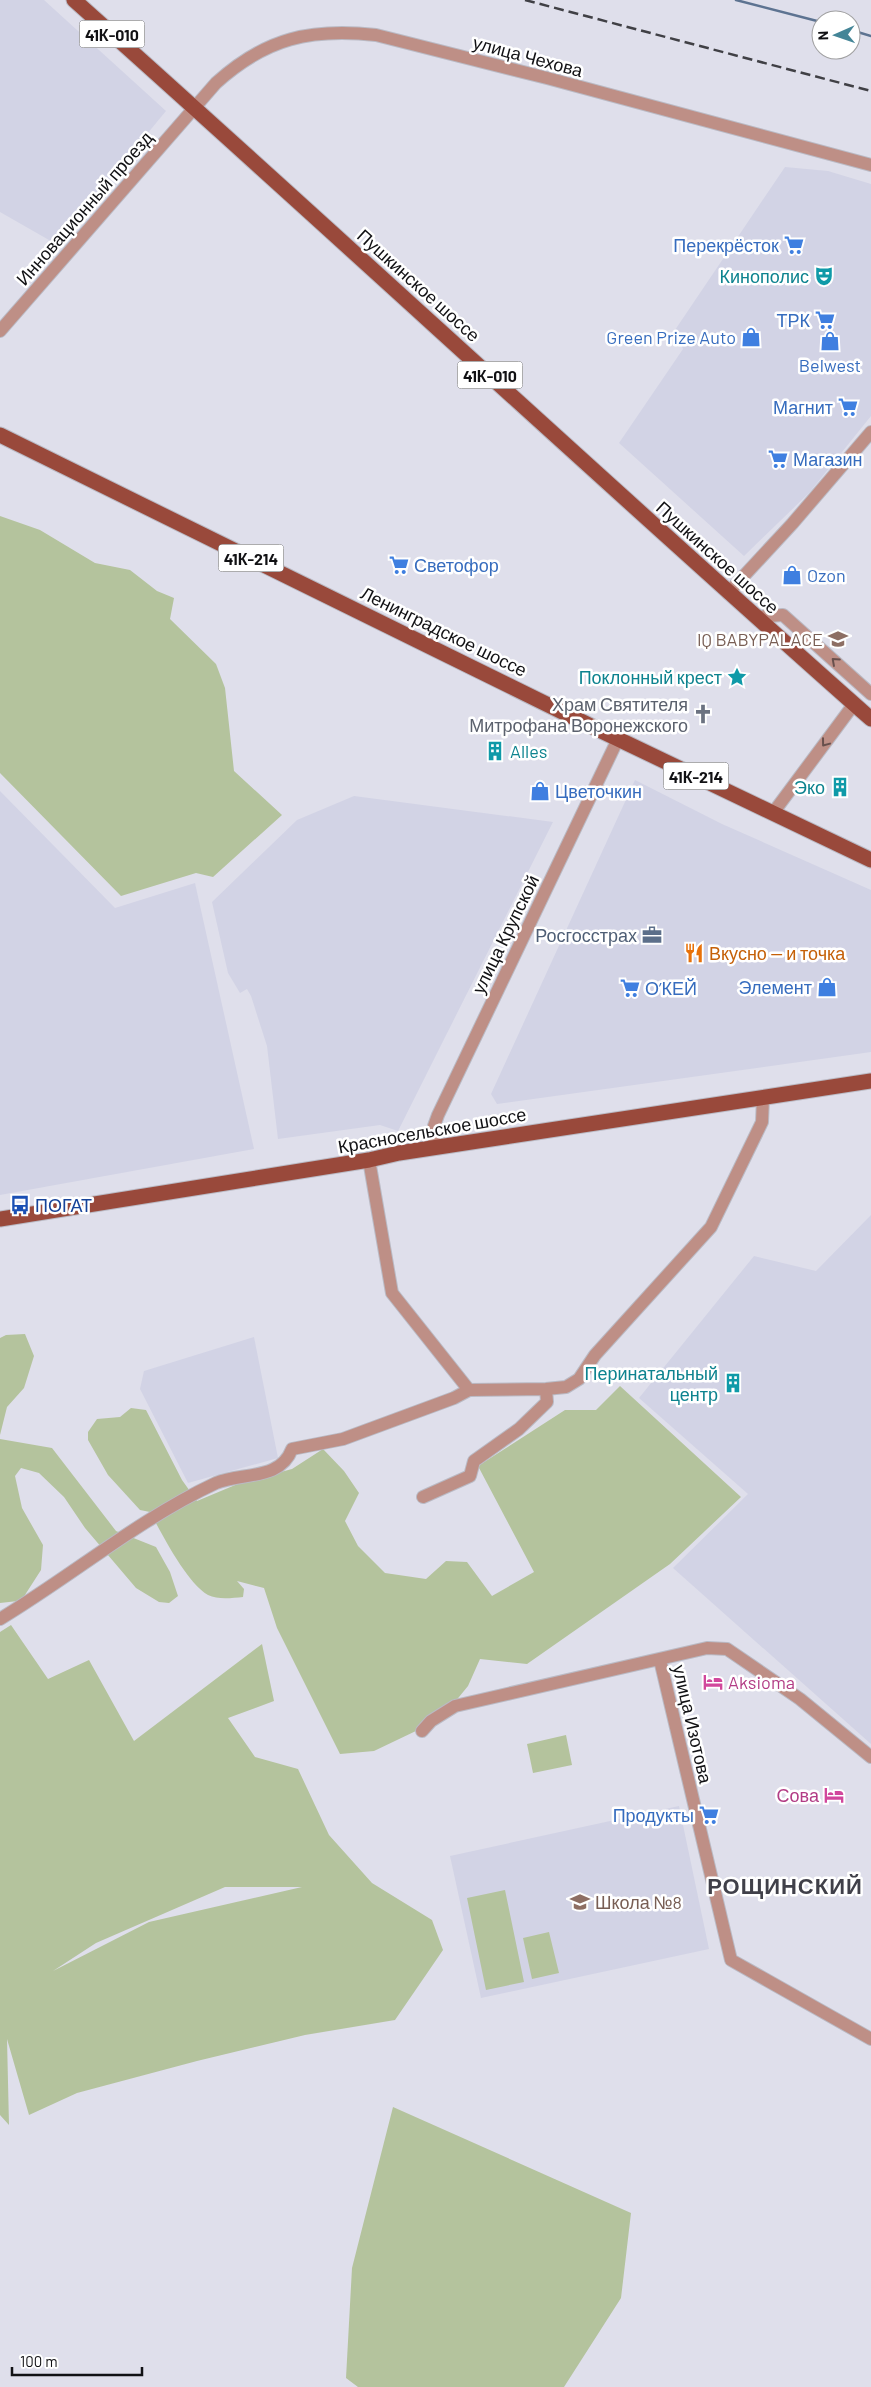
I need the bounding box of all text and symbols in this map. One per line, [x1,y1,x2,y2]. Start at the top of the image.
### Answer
north arrow [811,10,861,60]
road number: 41К-010 [80,20,144,48]
street label: улица Чехова [471,31,586,81]
text: N [814,31,831,40]
street label: Инновационный проезд [11,126,157,289]
street label: Пушкинское шоссе [353,224,485,346]
place label: Перекрёсток [673,234,779,256]
supermarket icon: Перекрёсток [783,234,805,256]
place label: Кинополис [720,265,809,287]
theatre icon: Кинополис [813,265,835,287]
place label: ТРК [777,309,811,331]
supermarket icon: ТРК [814,309,836,331]
place label: Green Prize Auto [606,326,736,348]
shop icon: Green Prize Auto [740,326,762,348]
shop icon: Belwest [819,330,841,352]
place label: Belwest [799,354,861,376]
road number: 41К-010 [458,362,522,388]
place label: Магнит [773,396,833,418]
supermarket icon: Магнит [837,396,859,418]
supermarket icon: Магазин [767,448,789,470]
place label: Магазин [793,448,862,470]
street label: Пушкинское шоссе [652,496,784,618]
road number: 41К-214 [218,544,284,572]
supermarket icon: Светофор [388,554,410,576]
place label: Светофор [414,554,499,576]
shop icon: Ozon [781,564,803,586]
place label: Ozon [807,564,846,586]
street label: Ленинградское шоссе [357,581,531,681]
place label: IQ BABYPALACE [697,628,823,650]
school or university icon: IQ BABYPALACE [827,628,849,650]
one-way arrow [831,658,840,667]
place label: Поклонный крест [579,666,722,688]
place icon: Поклонный крест [726,666,748,688]
place label: Храм Святителя Митрофана Воронежского [469,693,688,736]
church icon: Храм Святителя Митрофана Воронежского [692,703,714,725]
one-way arrow [822,737,831,747]
building icon: Alles [484,740,506,762]
place label: Alles [510,740,547,762]
road number: 41К-214 [664,762,728,789]
place label: Эко [794,776,825,798]
building icon: Эко [829,776,851,798]
shop icon: Цветочкин [529,780,551,802]
place label: Цветочкин [555,780,642,802]
street label: улица Крупской [467,871,543,997]
place label: Росгосстрах [535,924,637,946]
office icon: Росгосстрах [641,924,663,946]
restaurant icon: Вкусно — и точка [683,942,705,964]
place label: Вкусно — и точка [709,942,846,964]
place label: Элемент [739,976,812,998]
shop icon: Элемент [816,976,838,998]
supermarket icon: О’КЕЙ [619,977,641,999]
place label: О’КЕЙ [645,977,697,999]
street label: Красносельское шоссе [336,1103,528,1157]
bus stop icon: ПОГАТ [9,1194,31,1216]
place label: ПОГАТ [35,1194,92,1216]
place label: Перинатальный центр [585,1362,718,1405]
building icon: Перинатальный центр [722,1372,744,1394]
street label: улица Изотова [669,1663,718,1786]
hotel icon: Aksioma [702,1671,724,1693]
place label: Aksioma [728,1671,795,1693]
place label: Сова [777,1784,820,1806]
hotel icon: Сова [823,1784,845,1806]
place label: Продукты [613,1804,694,1826]
supermarket icon: Продукты [698,1804,720,1826]
district label: РОЩИНСКИЙ [707,1872,863,1899]
school or university icon: Школа №8 [569,1891,591,1913]
place label: Школа №8 [595,1891,682,1913]
scale bar [12,2344,142,2376]
text: 100 m [20,2352,58,2370]

